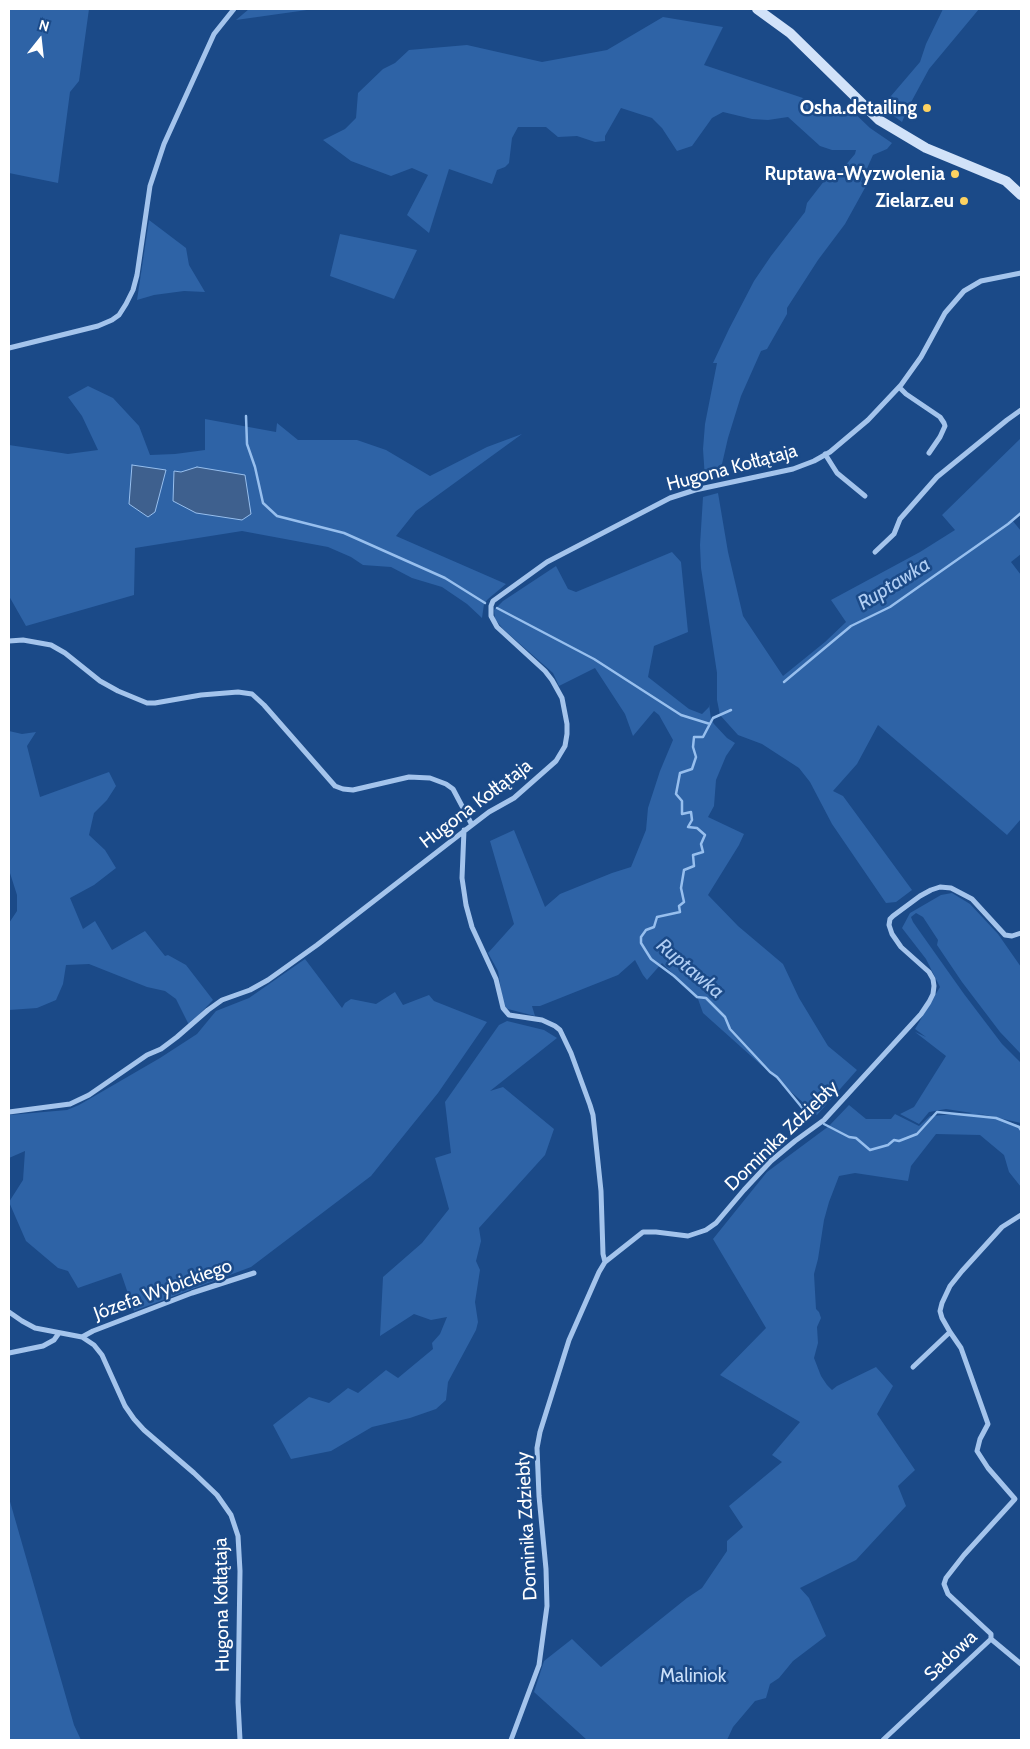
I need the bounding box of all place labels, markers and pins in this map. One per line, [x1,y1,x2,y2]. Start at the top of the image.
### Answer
place label: Osha.detailing [800,97,917,119]
marker: Osha.detailing [921,102,933,114]
place label: Ruptawa-Wyzwolenia [764,163,945,185]
marker: Ruptawa-Wyzwolenia [949,168,961,180]
place label: Zielarz.eu [875,190,954,212]
marker: Zielarz.eu [958,195,970,207]

